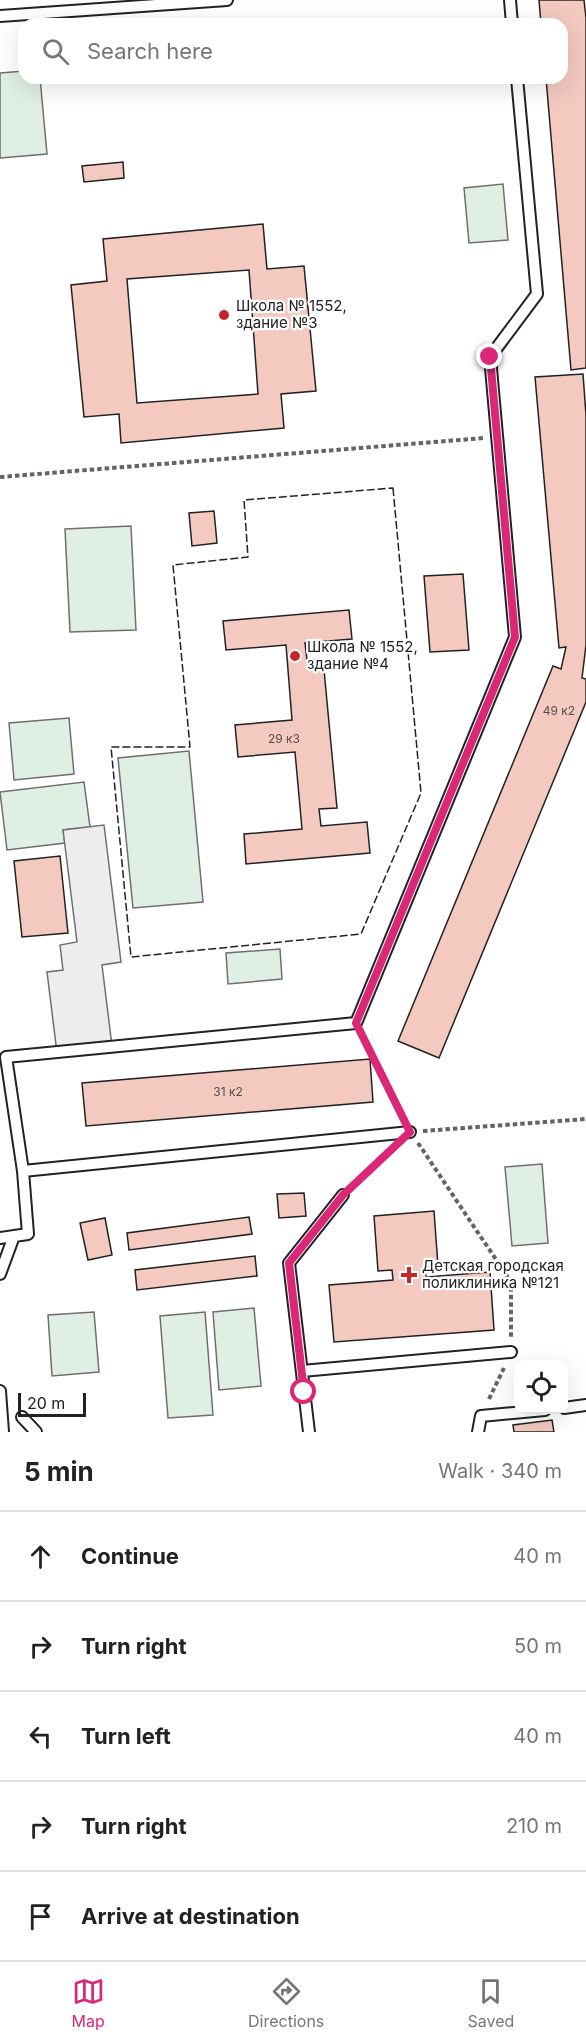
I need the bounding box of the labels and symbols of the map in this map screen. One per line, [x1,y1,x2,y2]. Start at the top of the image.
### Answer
place label: Школа № 1552, здание №3 [236,296,347,332]
marker: Школа № 1552, здание №3 [217,308,231,322]
route end [476,343,502,369]
place label: Школа № 1552, здание №4 [307,637,418,673]
marker: Школа № 1552, здание №4 [288,649,302,663]
house number: 49 к2 [543,703,575,718]
house number: 29 к3 [268,731,300,746]
house number: 31 к2 [213,1084,243,1099]
place label: Детская городская поликлиника №121 [422,1256,564,1292]
marker: Детская городская поликлиника №121 [400,1266,418,1284]
route start [290,1378,316,1404]
scale bar [18,1390,86,1418]

